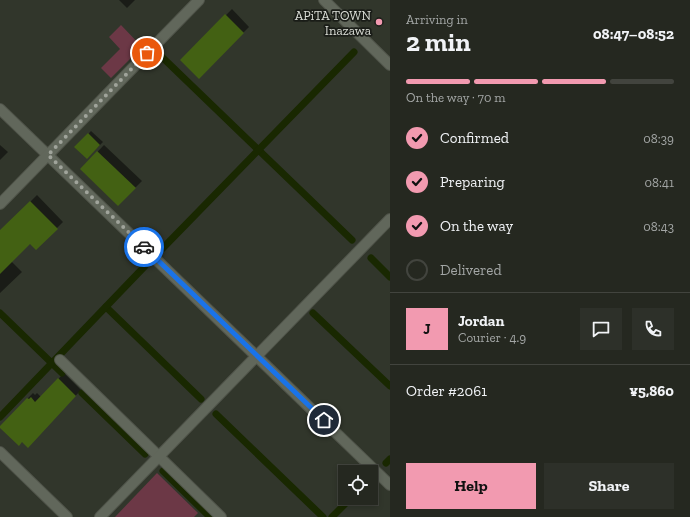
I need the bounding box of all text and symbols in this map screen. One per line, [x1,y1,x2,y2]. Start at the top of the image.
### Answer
place label: APiTA TOWN Inazawa [295,8,372,38]
text: Arriving in [406,12,468,27]
marker: APiTA TOWN Inazawa [374,17,384,27]
text: 08:47–08:52 [593,25,674,43]
text: 2 min [406,26,471,58]
pin [130,36,164,70]
icon: bag [136,42,158,64]
text: On the way · 70 m [406,90,506,105]
icon: check [406,127,428,149]
text: Confirmed [440,129,509,147]
text: 08:39 [643,131,674,146]
icon: check [406,171,428,193]
text: Preparing [440,173,505,191]
text: 08:41 [645,175,674,190]
icon: check [406,215,428,237]
text: On the way [440,217,513,235]
text: 08:43 [643,219,674,234]
courier [124,227,164,267]
icon: car [133,236,155,258]
text: Delivered [440,261,502,279]
button: chat [580,308,622,350]
button: phone [632,308,674,350]
text: Jordan [458,312,504,330]
text: J [423,320,431,338]
text: Courier · 4.9 [458,330,526,345]
text: Order #2061 [406,382,487,400]
text: ¥5,860 [629,382,674,400]
pin [307,403,341,437]
icon: home [313,409,335,431]
button: Help [406,463,536,509]
button: Share [544,463,674,509]
map controls [338,465,378,505]
button: locate [338,465,378,505]

